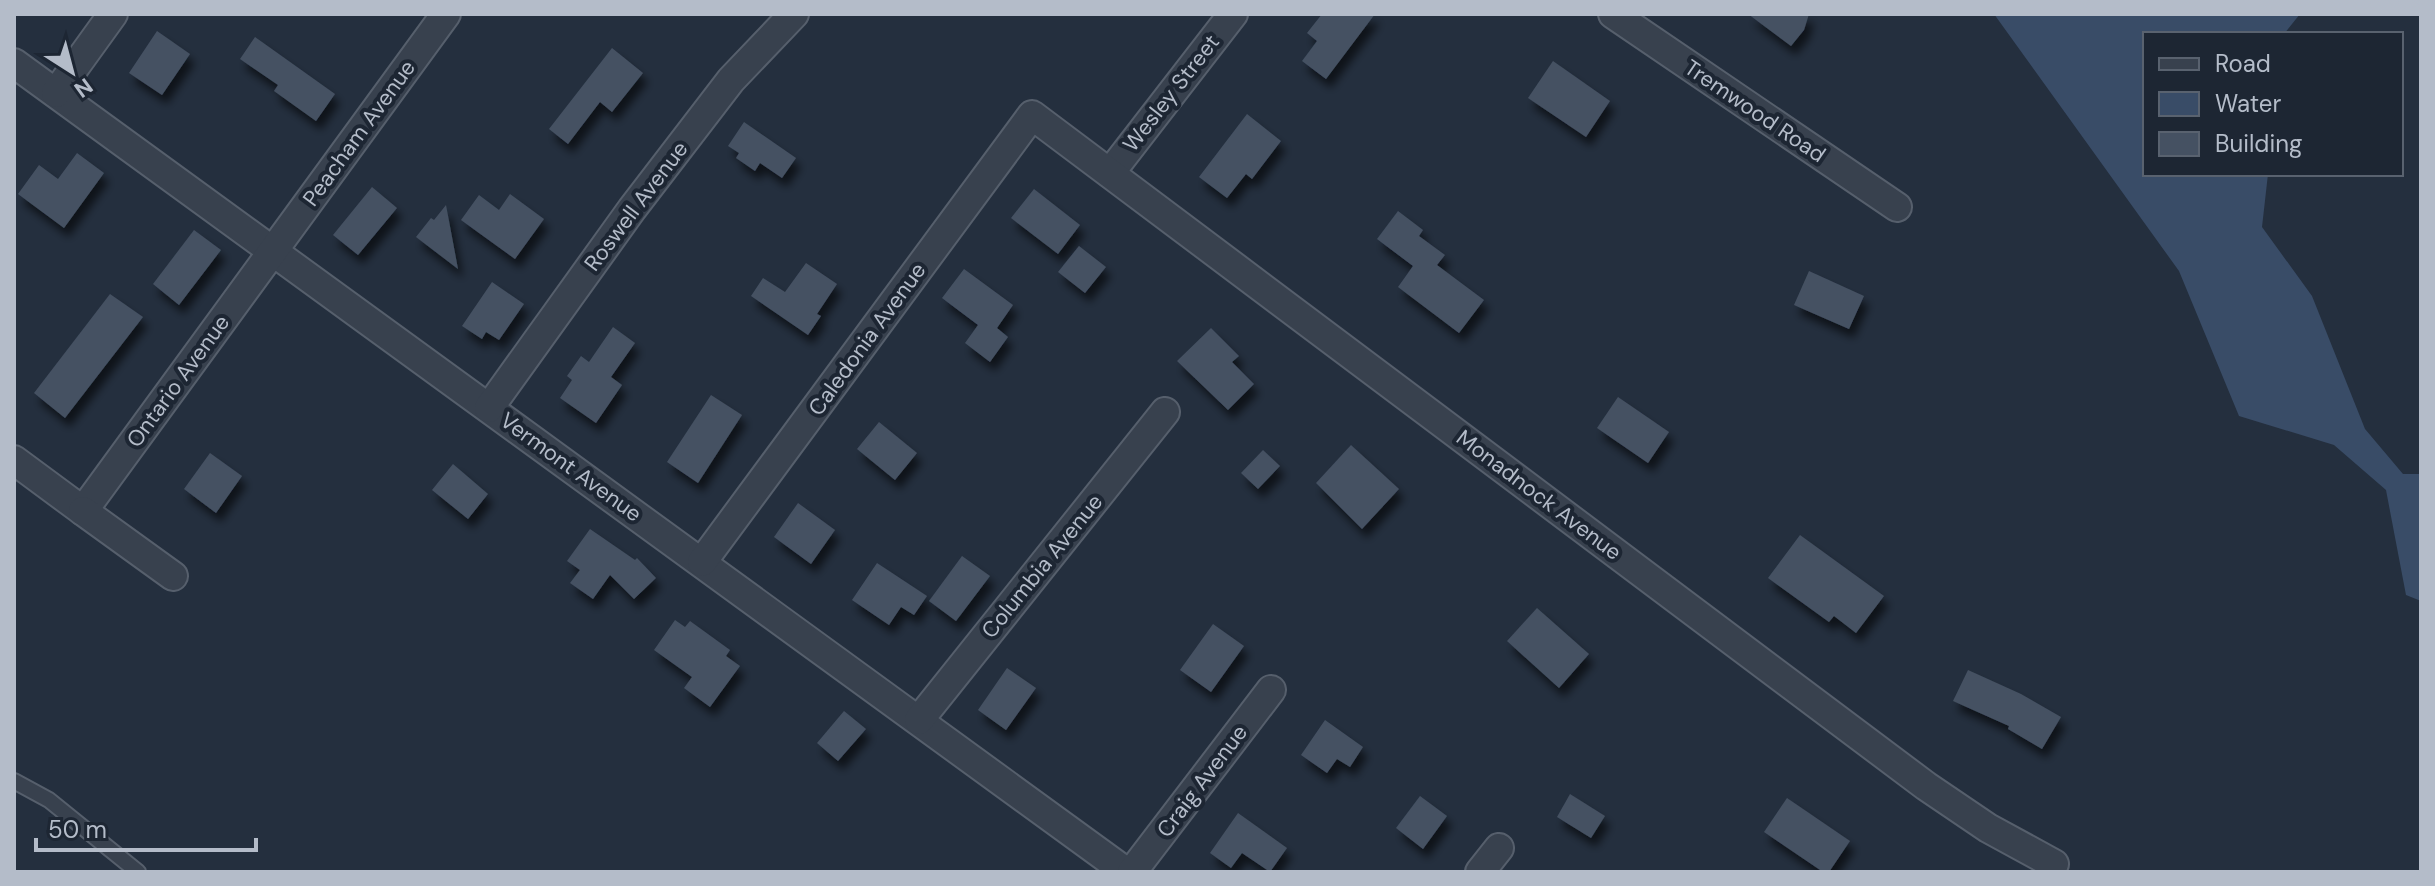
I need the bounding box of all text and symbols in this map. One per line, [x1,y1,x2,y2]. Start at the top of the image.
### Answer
street label: Wesley Street [1116,28,1226,158]
north arrow [32,32,112,112]
legend [2143,32,2403,176]
text: Road [2215,48,2271,79]
street label: Tremwood Road [1679,53,1831,169]
street label: Peacham Avenue [296,54,422,212]
text: N [68,71,98,104]
text: Water [2215,88,2281,119]
text: Building [2215,128,2302,159]
street label: Roswell Avenue [578,135,694,277]
street label: Caledonia Avenue [802,257,932,421]
street label: Ontario Avenue [120,309,236,453]
street label: Vermont Avenue [494,406,648,528]
street label: Monadnock Avenue [1450,423,1628,567]
street label: Columbia Avenue [975,488,1109,644]
street label: Craig Avenue [1150,719,1254,843]
scale bar [36,802,256,852]
text: 50 m [48,814,107,845]

